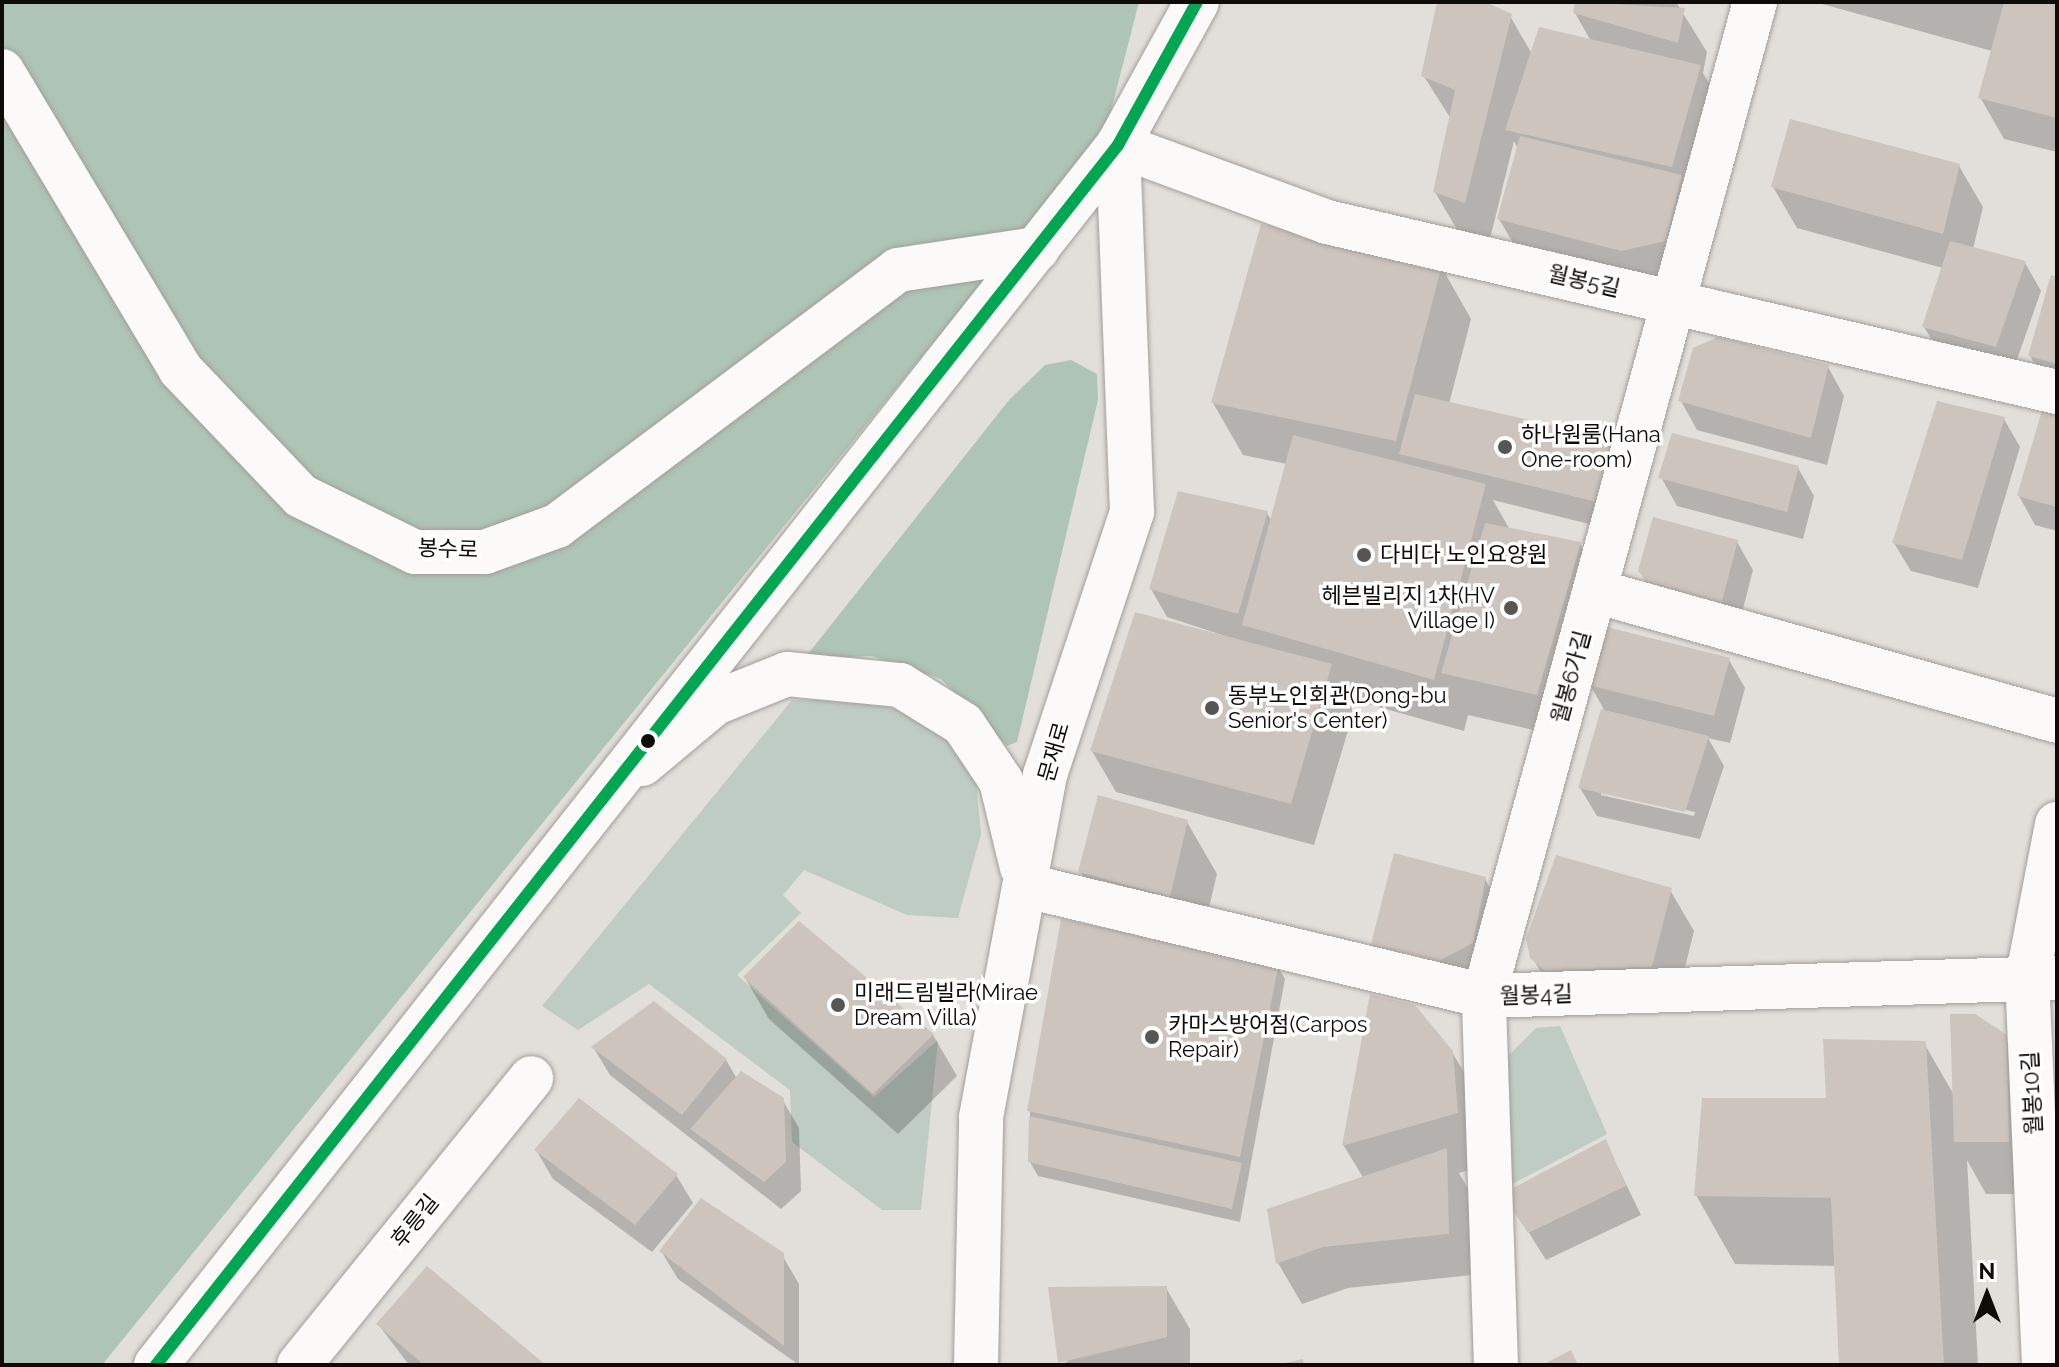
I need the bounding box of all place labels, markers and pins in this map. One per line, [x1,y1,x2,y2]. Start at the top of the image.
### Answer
place label: 하나원룸(Hana One-room) [1521,421,1661,472]
marker: 하나원룸(Hana One-room) [1496,438,1514,456]
place label: 다비다 노인요양원 [1380,542,1548,568]
marker: 다비다 노인요양원 [1355,546,1373,564]
place label: 헤븐빌리지 1차(HV Village I) [1321,582,1495,634]
marker: 헤븐빌리지 1차(HV Village I) [1502,599,1520,617]
place label: 동부노인회관(Dong-bu Senior's Center) [1228,682,1447,734]
marker: 동부노인회관(Dong-bu Senior's Center) [1203,699,1221,717]
unlabelled marker [640,733,656,749]
place label: 미래드림빌라(Mirae Dream Villa) [854,979,1038,1030]
marker: 미래드림빌라(Mirae Dream Villa) [829,996,847,1014]
place label: 카마스방어점(Carpos Repair) [1168,1011,1367,1062]
marker: 카마스방어점(Carpos Repair) [1143,1028,1161,1046]

